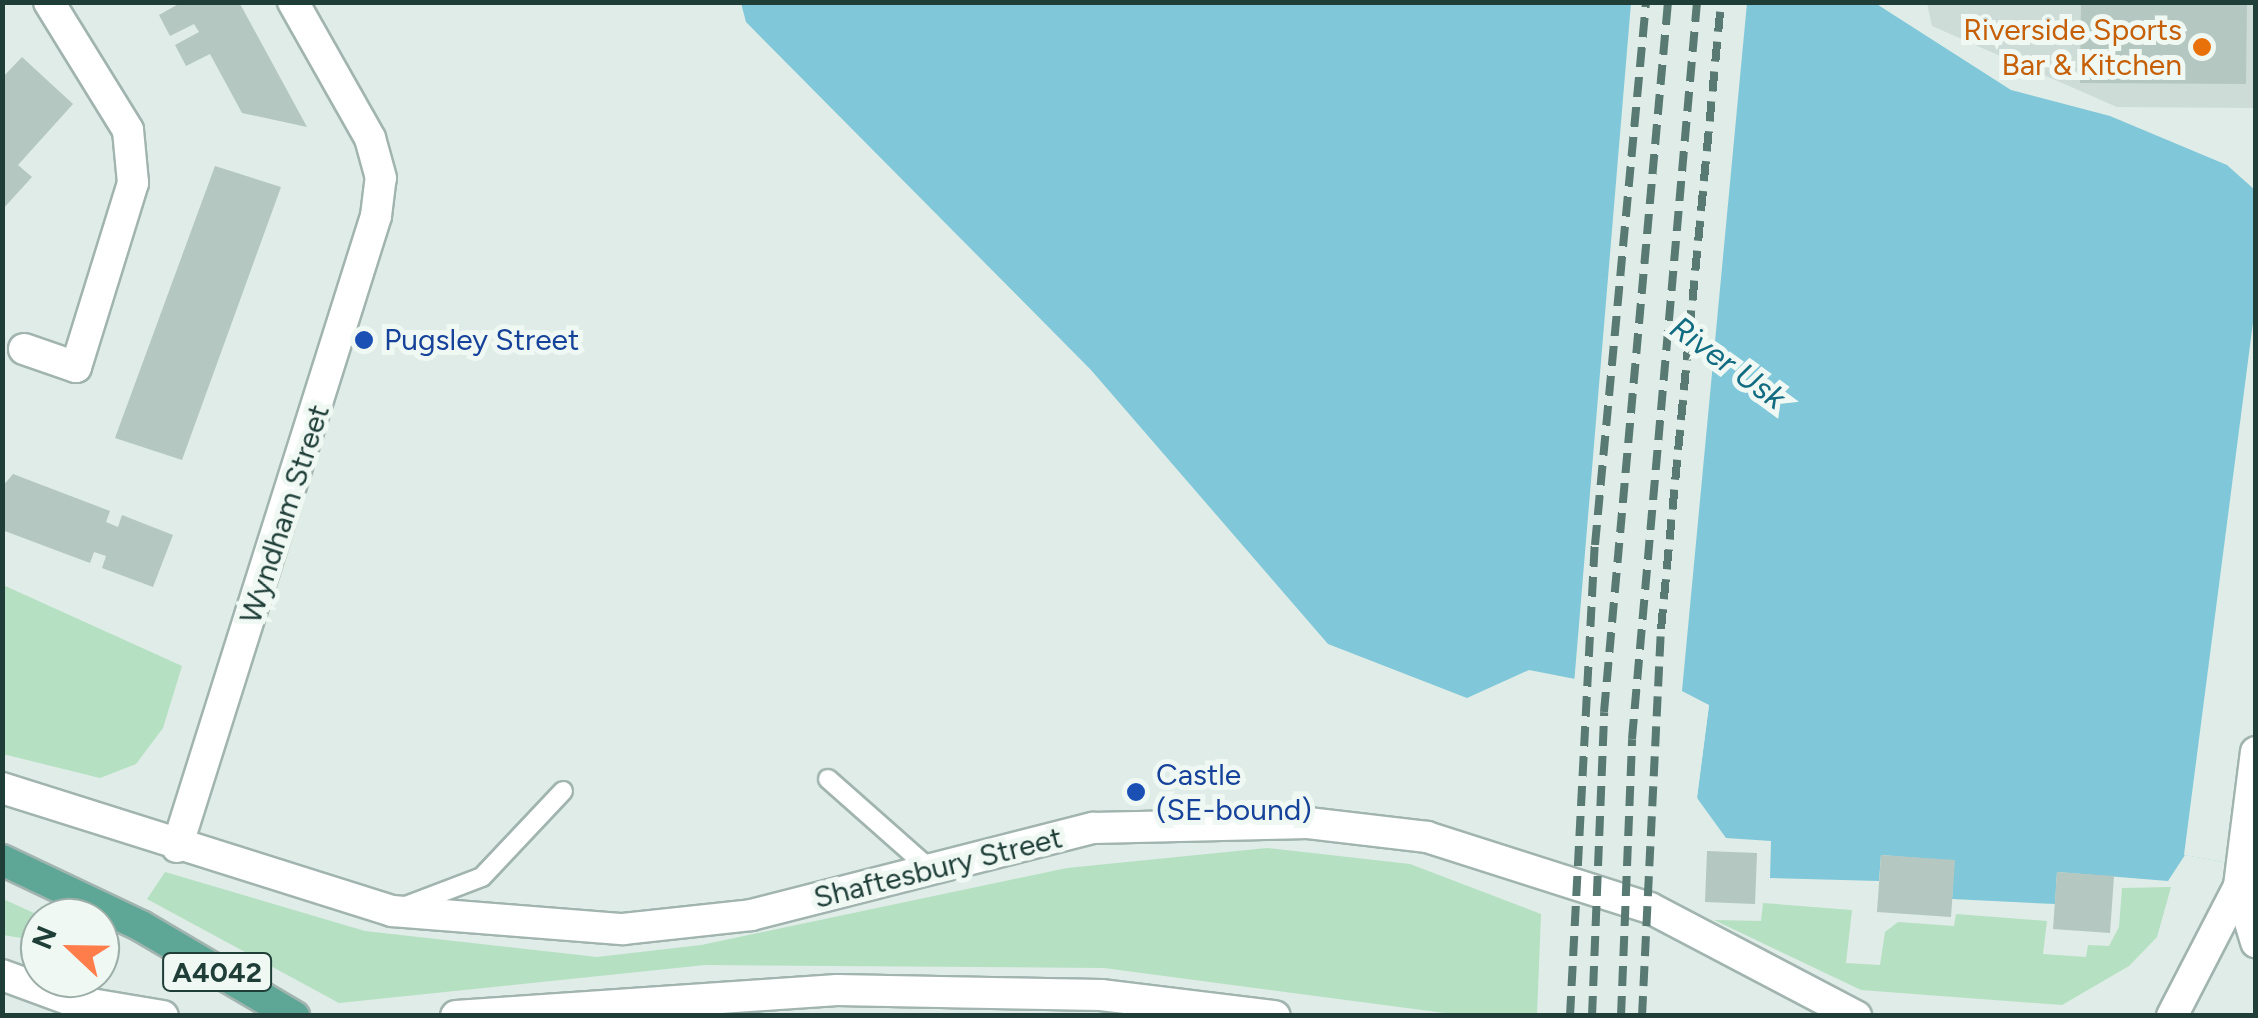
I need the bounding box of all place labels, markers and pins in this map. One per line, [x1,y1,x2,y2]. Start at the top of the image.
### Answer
place label: Riverside Sports Bar & Kitchen [1963,12,2182,82]
marker: Riverside Sports Bar & Kitchen [2191,36,2213,58]
place label: Pugsley Street [384,322,579,358]
marker: Pugsley Street [353,329,375,351]
place label: Castle (SE-bound) [1156,757,1312,828]
marker: Castle (SE-bound) [1125,781,1147,803]

